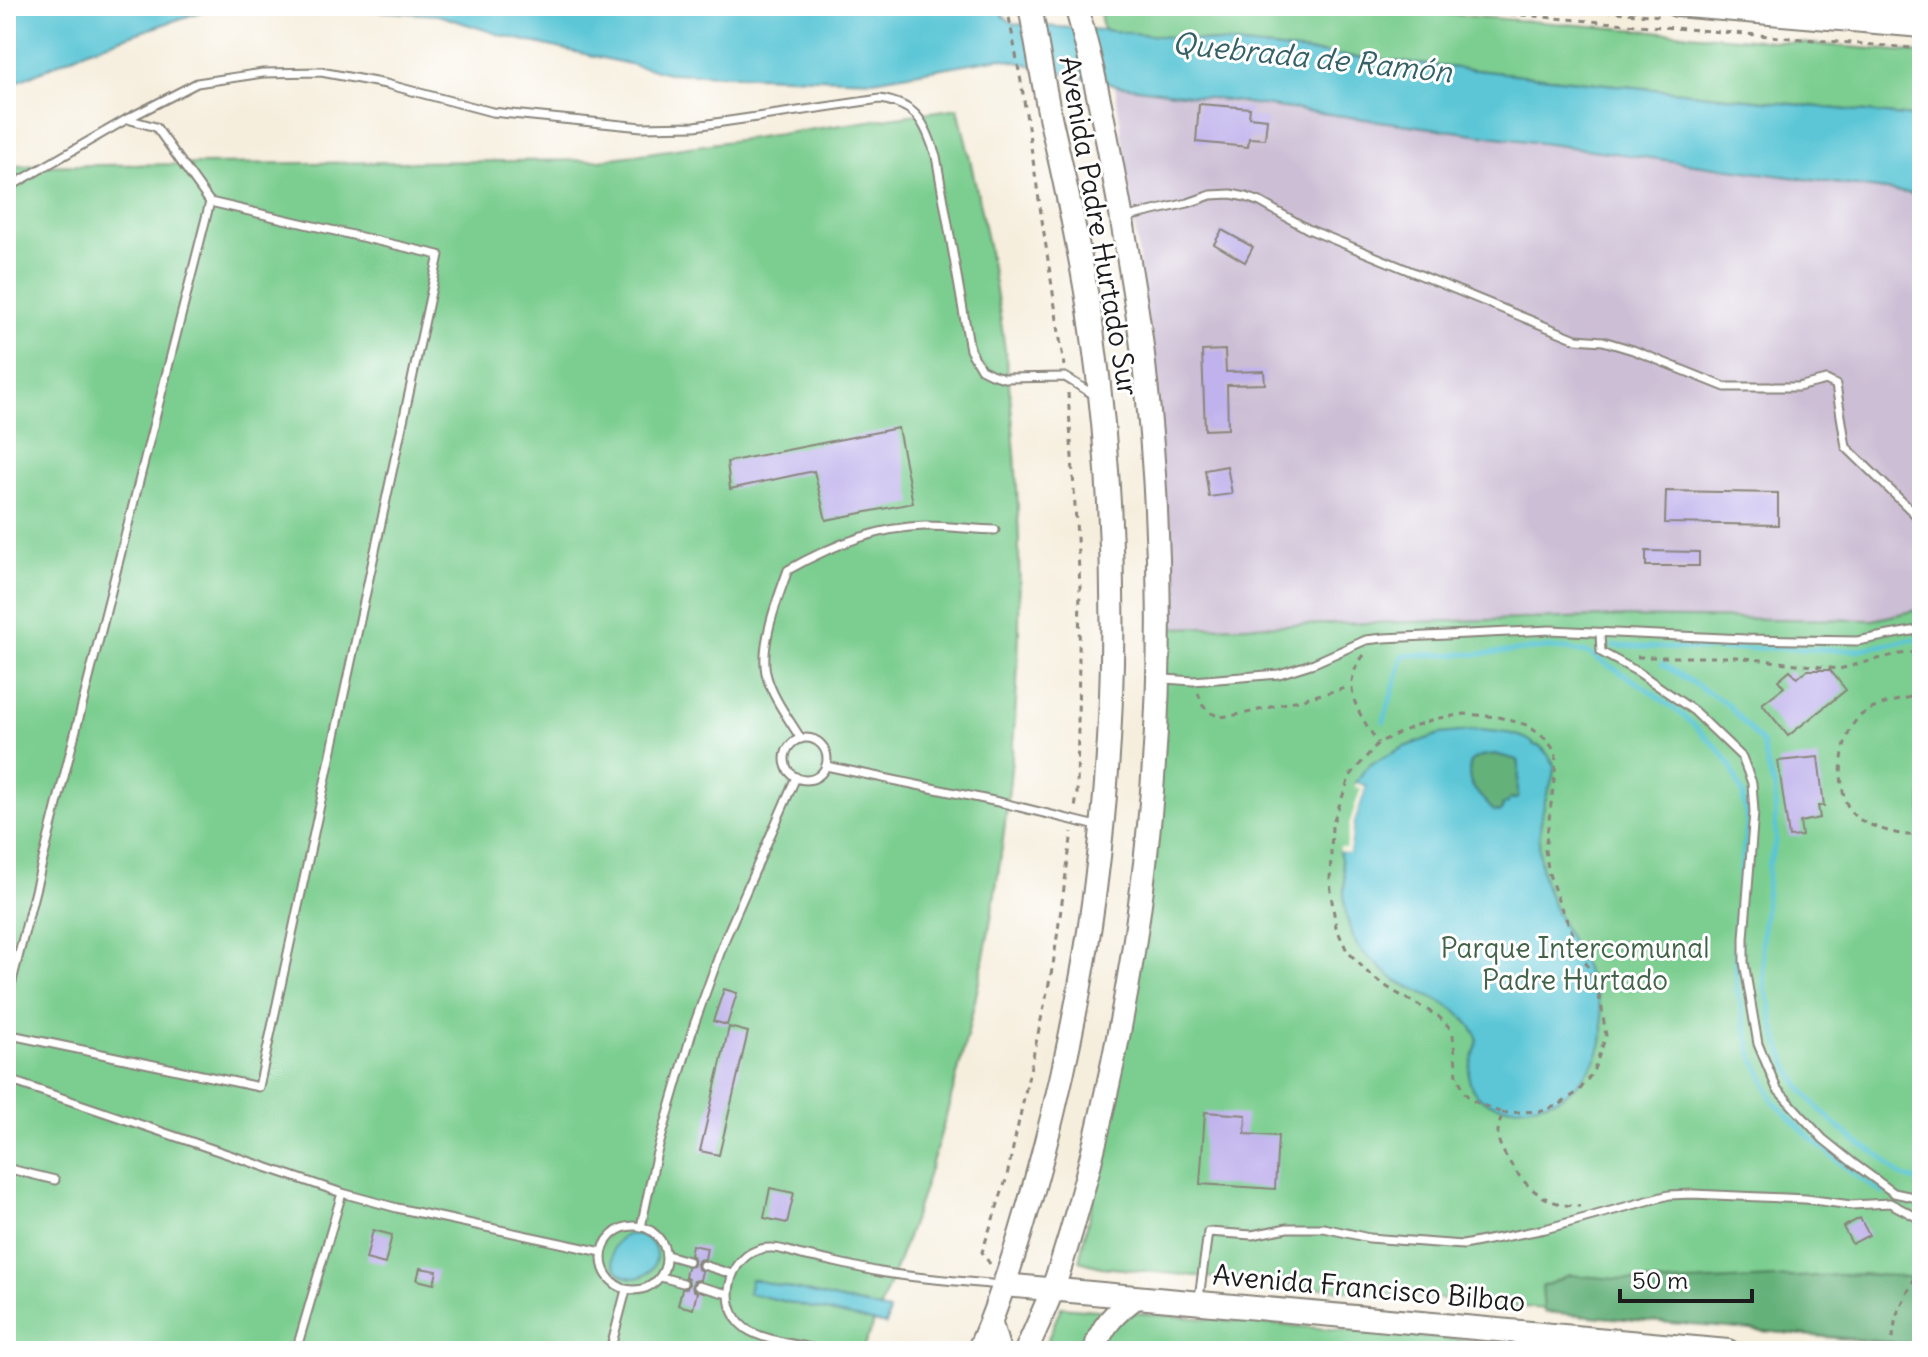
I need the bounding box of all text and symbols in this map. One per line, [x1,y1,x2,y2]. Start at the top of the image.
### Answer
water label: Quebrada de Ramón [1170,23,1454,91]
street label: Avenida Padre Hurtado Sur [1051,53,1147,399]
park label: Parque Intercomunal Padre Hurtado [1440,930,1710,998]
scale bar [1620,1253,1752,1303]
street label: Avenida Francisco Bilbao [1211,1256,1527,1320]
text: 50 m [1632,1265,1688,1295]

